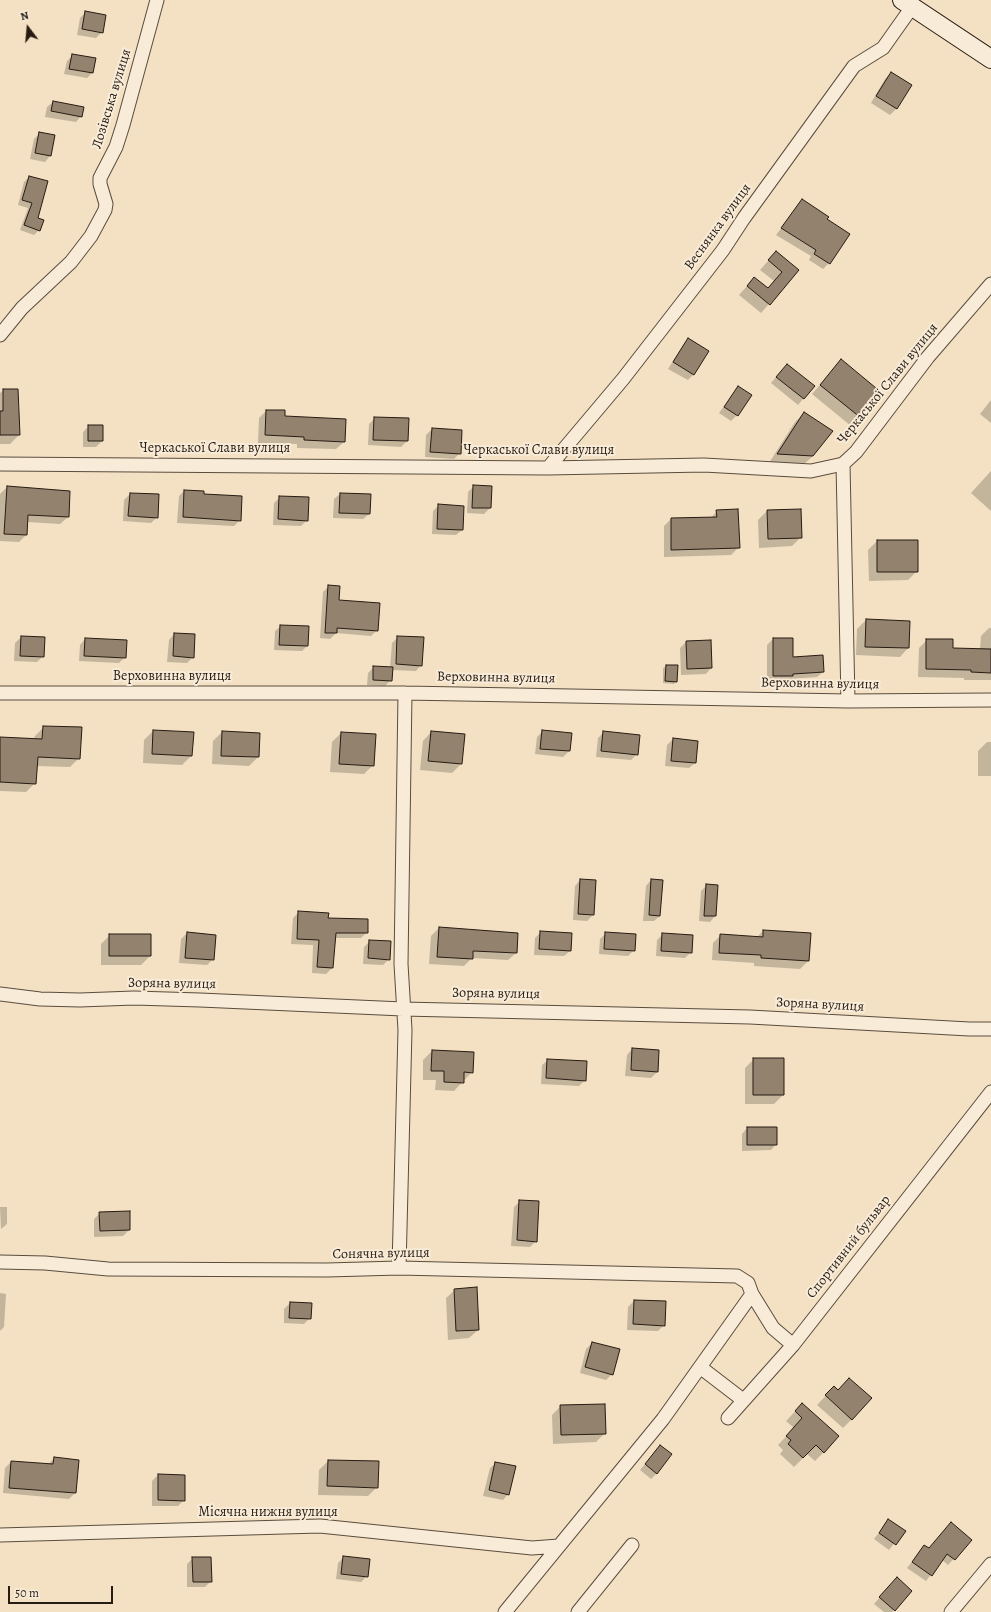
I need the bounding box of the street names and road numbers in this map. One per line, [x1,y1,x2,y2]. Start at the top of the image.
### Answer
street label: Лозівська вулиця [89,47,135,151]
street label: Веснянка вулиця [681,181,755,273]
street label: Черкаської Слави вулиця [834,320,942,448]
street label: Черкаської Слави вулиця [140,441,290,457]
street label: Черкаської Слави вулиця [464,443,614,459]
street label: Верховинна вулиця [113,669,231,685]
street label: Верховинна вулиця [437,669,555,687]
street label: Верховинна вулиця [761,675,879,693]
street label: Зоряна вулиця [128,975,216,993]
street label: Зоряна вулиця [452,985,540,1003]
street label: Зоряна вулиця [775,994,865,1016]
street label: Спортивний бульвар [804,1192,894,1302]
street label: Сонячна вулиця [332,1245,430,1263]
street label: Місячна нижня вулиця [198,1505,338,1521]

